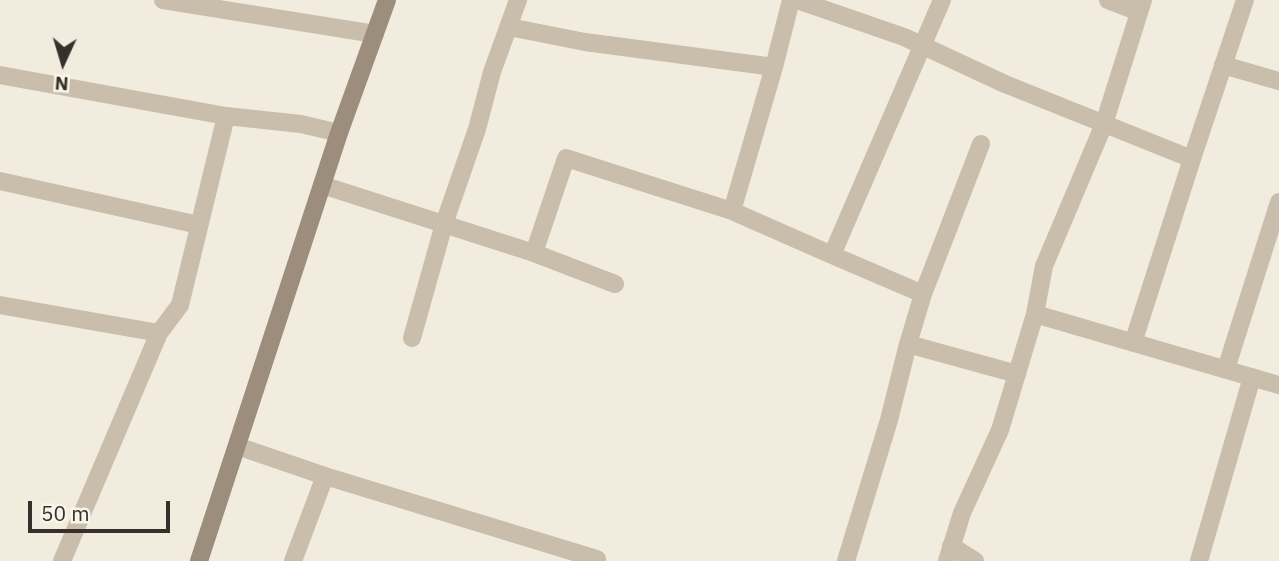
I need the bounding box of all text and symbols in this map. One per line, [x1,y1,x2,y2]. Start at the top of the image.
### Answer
north arrow [28,28,98,98]
text: N [54,71,69,96]
scale bar [32,488,173,532]
text: 50 m [41,499,90,527]

